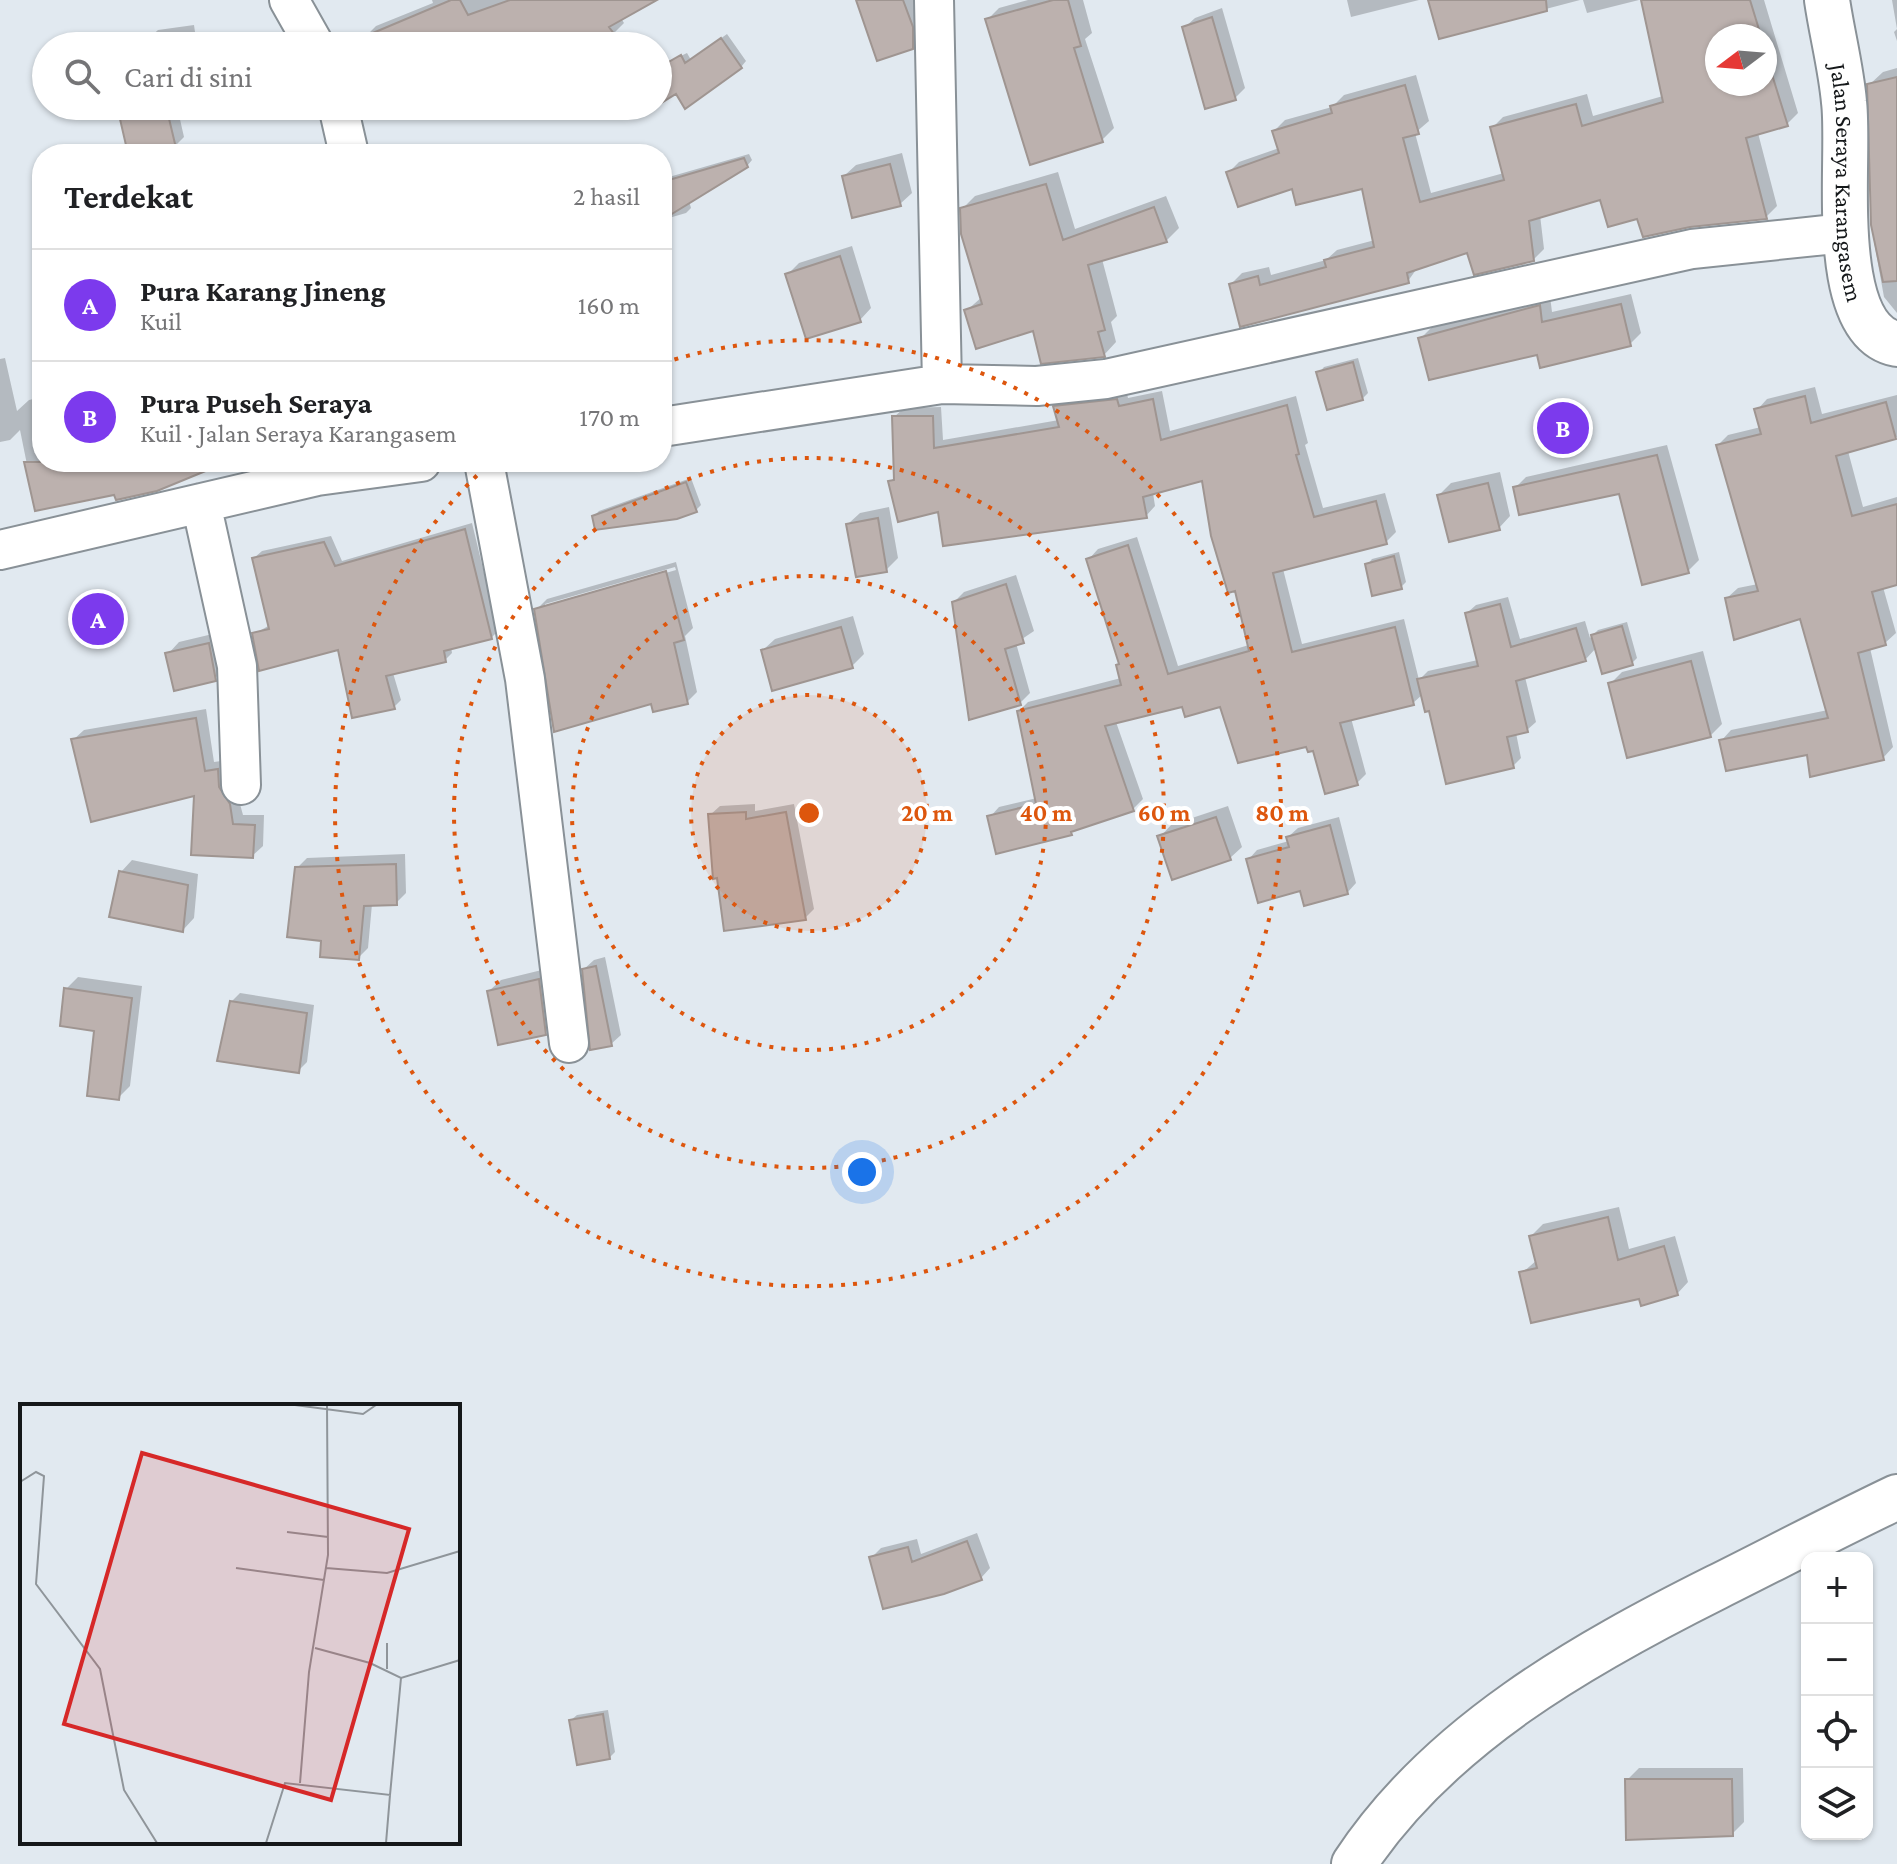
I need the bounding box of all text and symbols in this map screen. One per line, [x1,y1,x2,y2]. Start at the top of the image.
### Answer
north arrow [1705,24,1777,96]
search box [32,32,672,120]
icon: search [60,54,104,98]
street label: Jalan Seraya Karangasem [1825,59,1869,305]
text: Cari di sini [124,60,252,93]
text: Terdekat [64,178,193,215]
text: 2 hasil [573,182,640,211]
text: Pura Karang Jineng [140,274,386,307]
text: A [82,291,98,320]
text: 160 m [578,291,640,320]
text: Kuil [140,307,182,336]
text: Pura Puseh Seraya [140,386,372,419]
pin: B [1537,398,1589,458]
text: B [82,403,98,432]
text: 170 m [579,403,640,432]
text: Kuil · Jalan Seraya Karangasem [140,419,457,448]
pin: A [72,589,124,649]
centre of rings [795,799,823,827]
text: 20 m [901,799,954,826]
text: 40 m [1020,799,1073,826]
text: 60 m [1138,799,1191,826]
text: 80 m [1255,799,1309,826]
your location [842,1152,882,1192]
inset map [20,1404,460,1844]
map controls [1801,1552,1873,1840]
button: + [1801,1552,1873,1624]
button: − [1801,1624,1873,1696]
button: locate [1801,1696,1873,1768]
button: layers [1801,1768,1873,1840]

